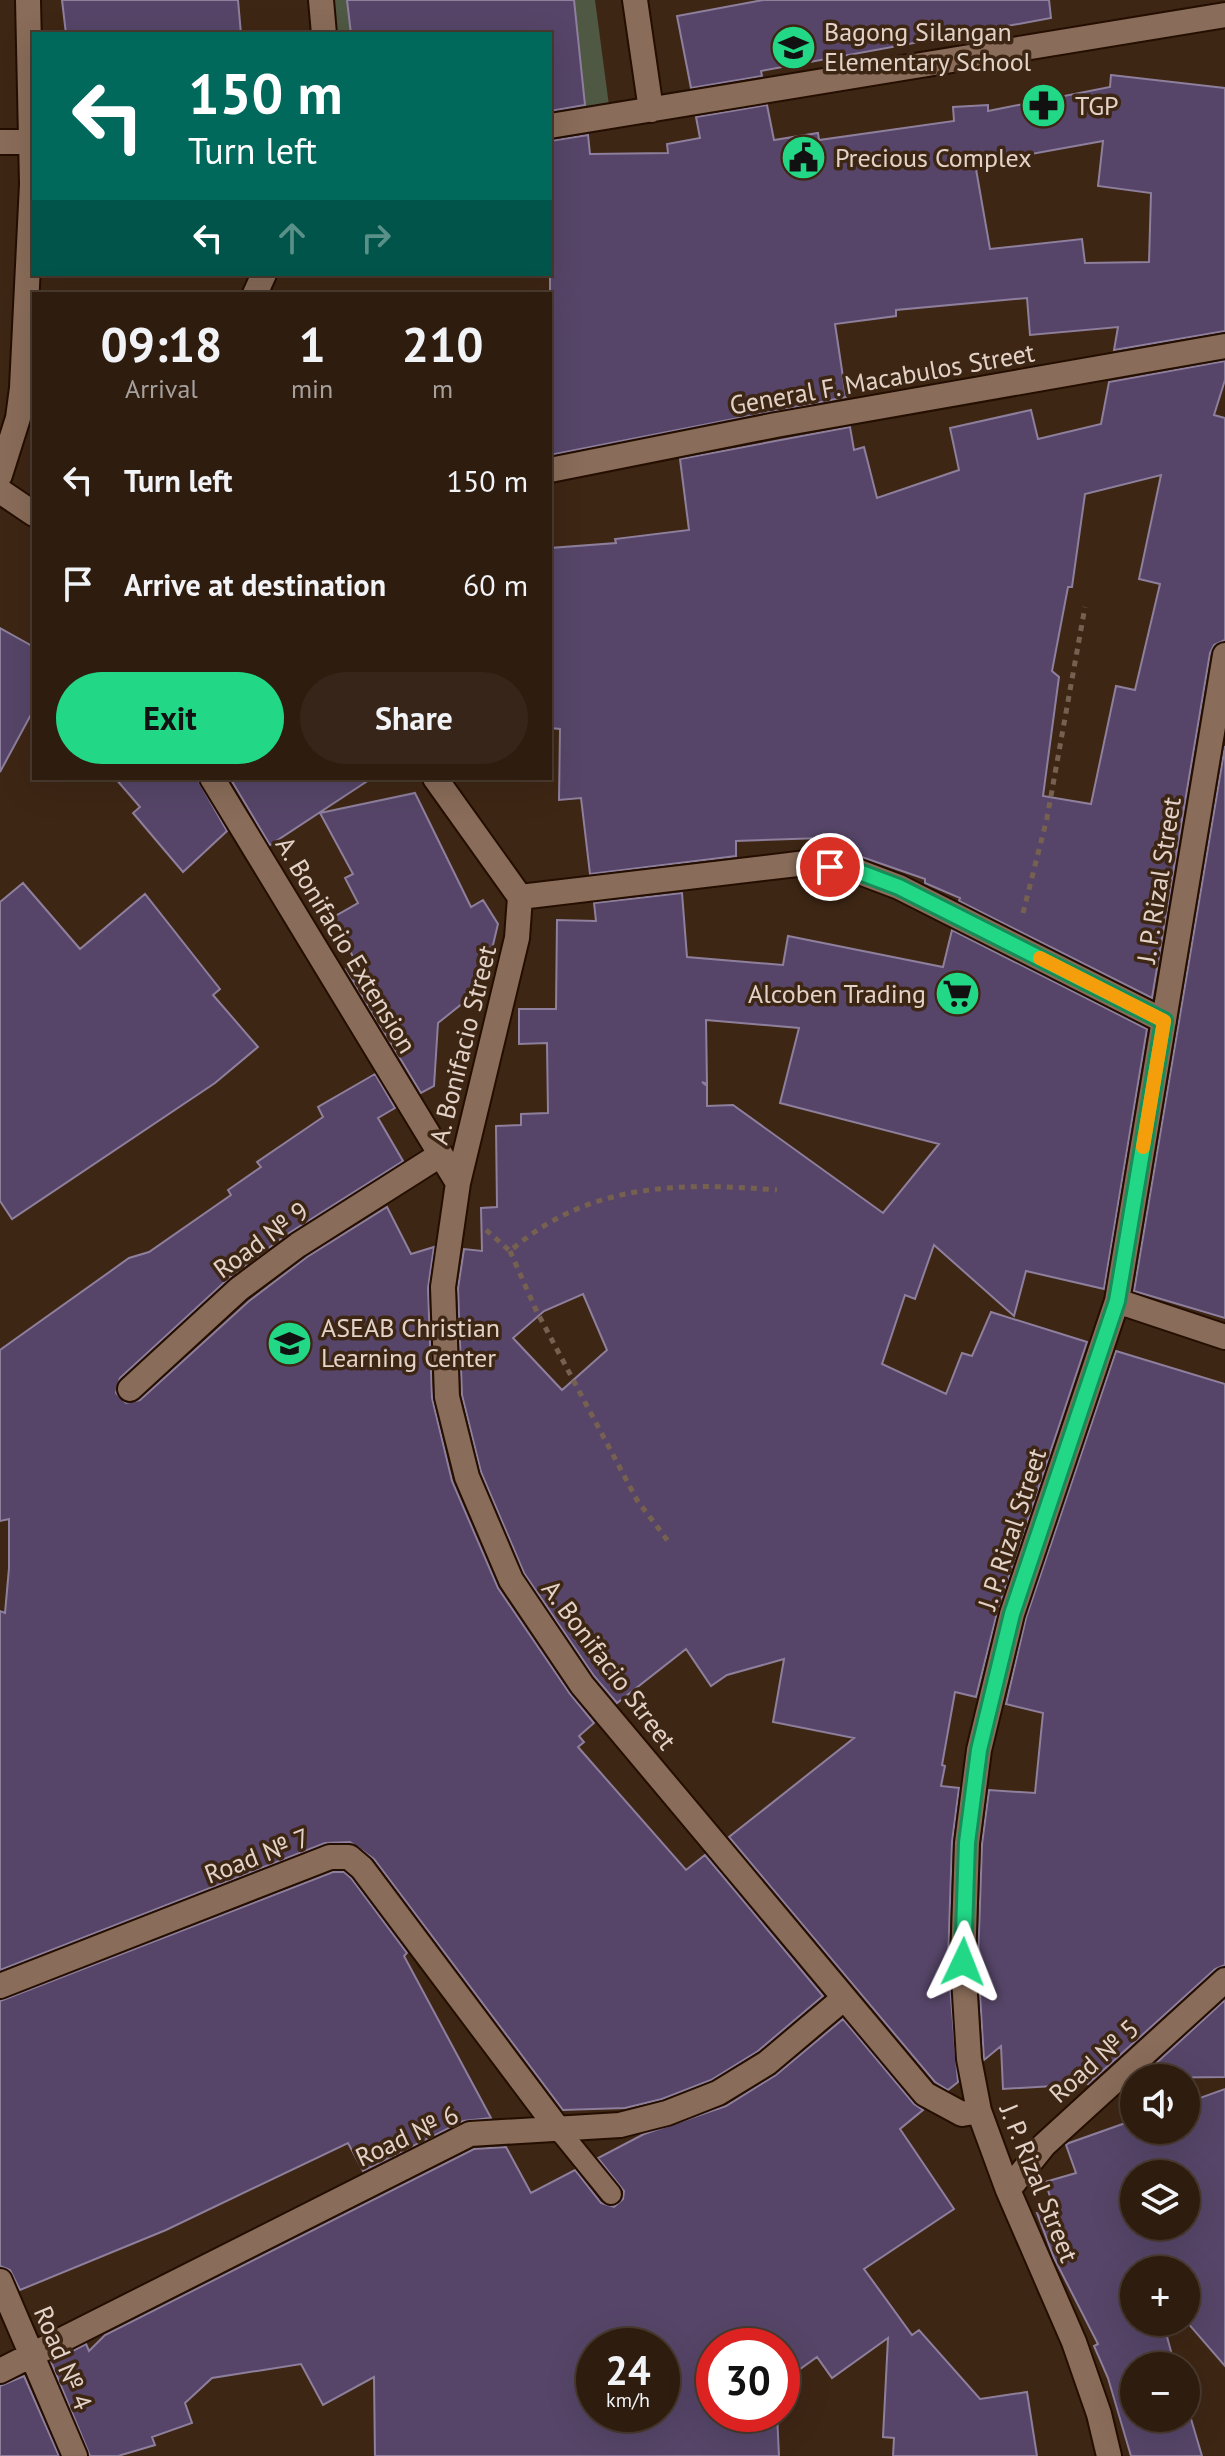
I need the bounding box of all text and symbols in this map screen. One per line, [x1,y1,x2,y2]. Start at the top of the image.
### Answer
place label: Bagong Silangan Elementary School [824,15,1032,78]
school or university icon: Bagong Silangan Elementary School [769,23,817,71]
text: 150 m [188,57,343,129]
icon: left [56,64,160,168]
pharmacy icon: TGP [1020,82,1068,130]
place label: TGP [1075,89,1119,122]
text: Turn left [188,127,317,174]
public building icon: Precious Complex [780,134,828,182]
place label: Precious Complex [835,141,1032,174]
icon: left [186,216,230,260]
icon: ahead [270,216,314,260]
icon: right [354,216,398,260]
text: 09:18 [101,313,222,375]
text: 1 [298,313,326,375]
text: 210 [402,313,483,375]
street label: General F. Macabulos Street [727,335,1037,422]
text: Arrival [125,372,198,405]
text: min [291,372,333,405]
text: m [432,372,453,405]
icon: left [56,458,100,502]
text: Turn left [124,461,232,500]
text: 150 m [447,461,528,500]
icon: arrive [56,562,100,606]
text: Arrive at destination [124,565,386,604]
text: 60 m [463,565,528,604]
button: Exit [56,672,284,764]
button: Share [300,672,528,764]
street label: J. P. Rizal Street [1129,794,1188,966]
street label: A. Bonifacio Extension [269,830,424,1059]
pin [796,833,864,901]
icon: arrive [808,845,852,889]
street label: A. Bonifacio Street [422,942,503,1148]
supermarket icon: Alcoben Trading [933,970,981,1018]
place label: Alcoben Trading [748,977,926,1010]
street label: Road № 9 [207,1194,315,1285]
place label: ASEAB Christian Learning Center [321,1311,500,1374]
school or university icon: ASEAB Christian Learning Center [266,1319,314,1367]
street label: J. P. Rizal Street [970,1444,1053,1615]
street label: A. Bonifacio Street [535,1573,684,1756]
street label: Road № 7 [200,1820,314,1891]
position arrow [921,1920,1005,2004]
street label: Road № 5 [1042,2012,1145,2110]
map controls [1120,2064,1200,2432]
button: sound [1120,2064,1200,2144]
street label: Road № 6 [350,2097,463,2174]
street label: J. P. Rizal Street [992,2098,1086,2267]
button: layers [1120,2160,1200,2240]
button: + [1120,2256,1200,2336]
street label: Road № 4 [27,2301,100,2415]
speed limit sign: 30 [696,2328,800,2432]
text: 24 [605,2344,651,2396]
button: − [1120,2352,1200,2432]
text: km/h [606,2387,650,2413]

